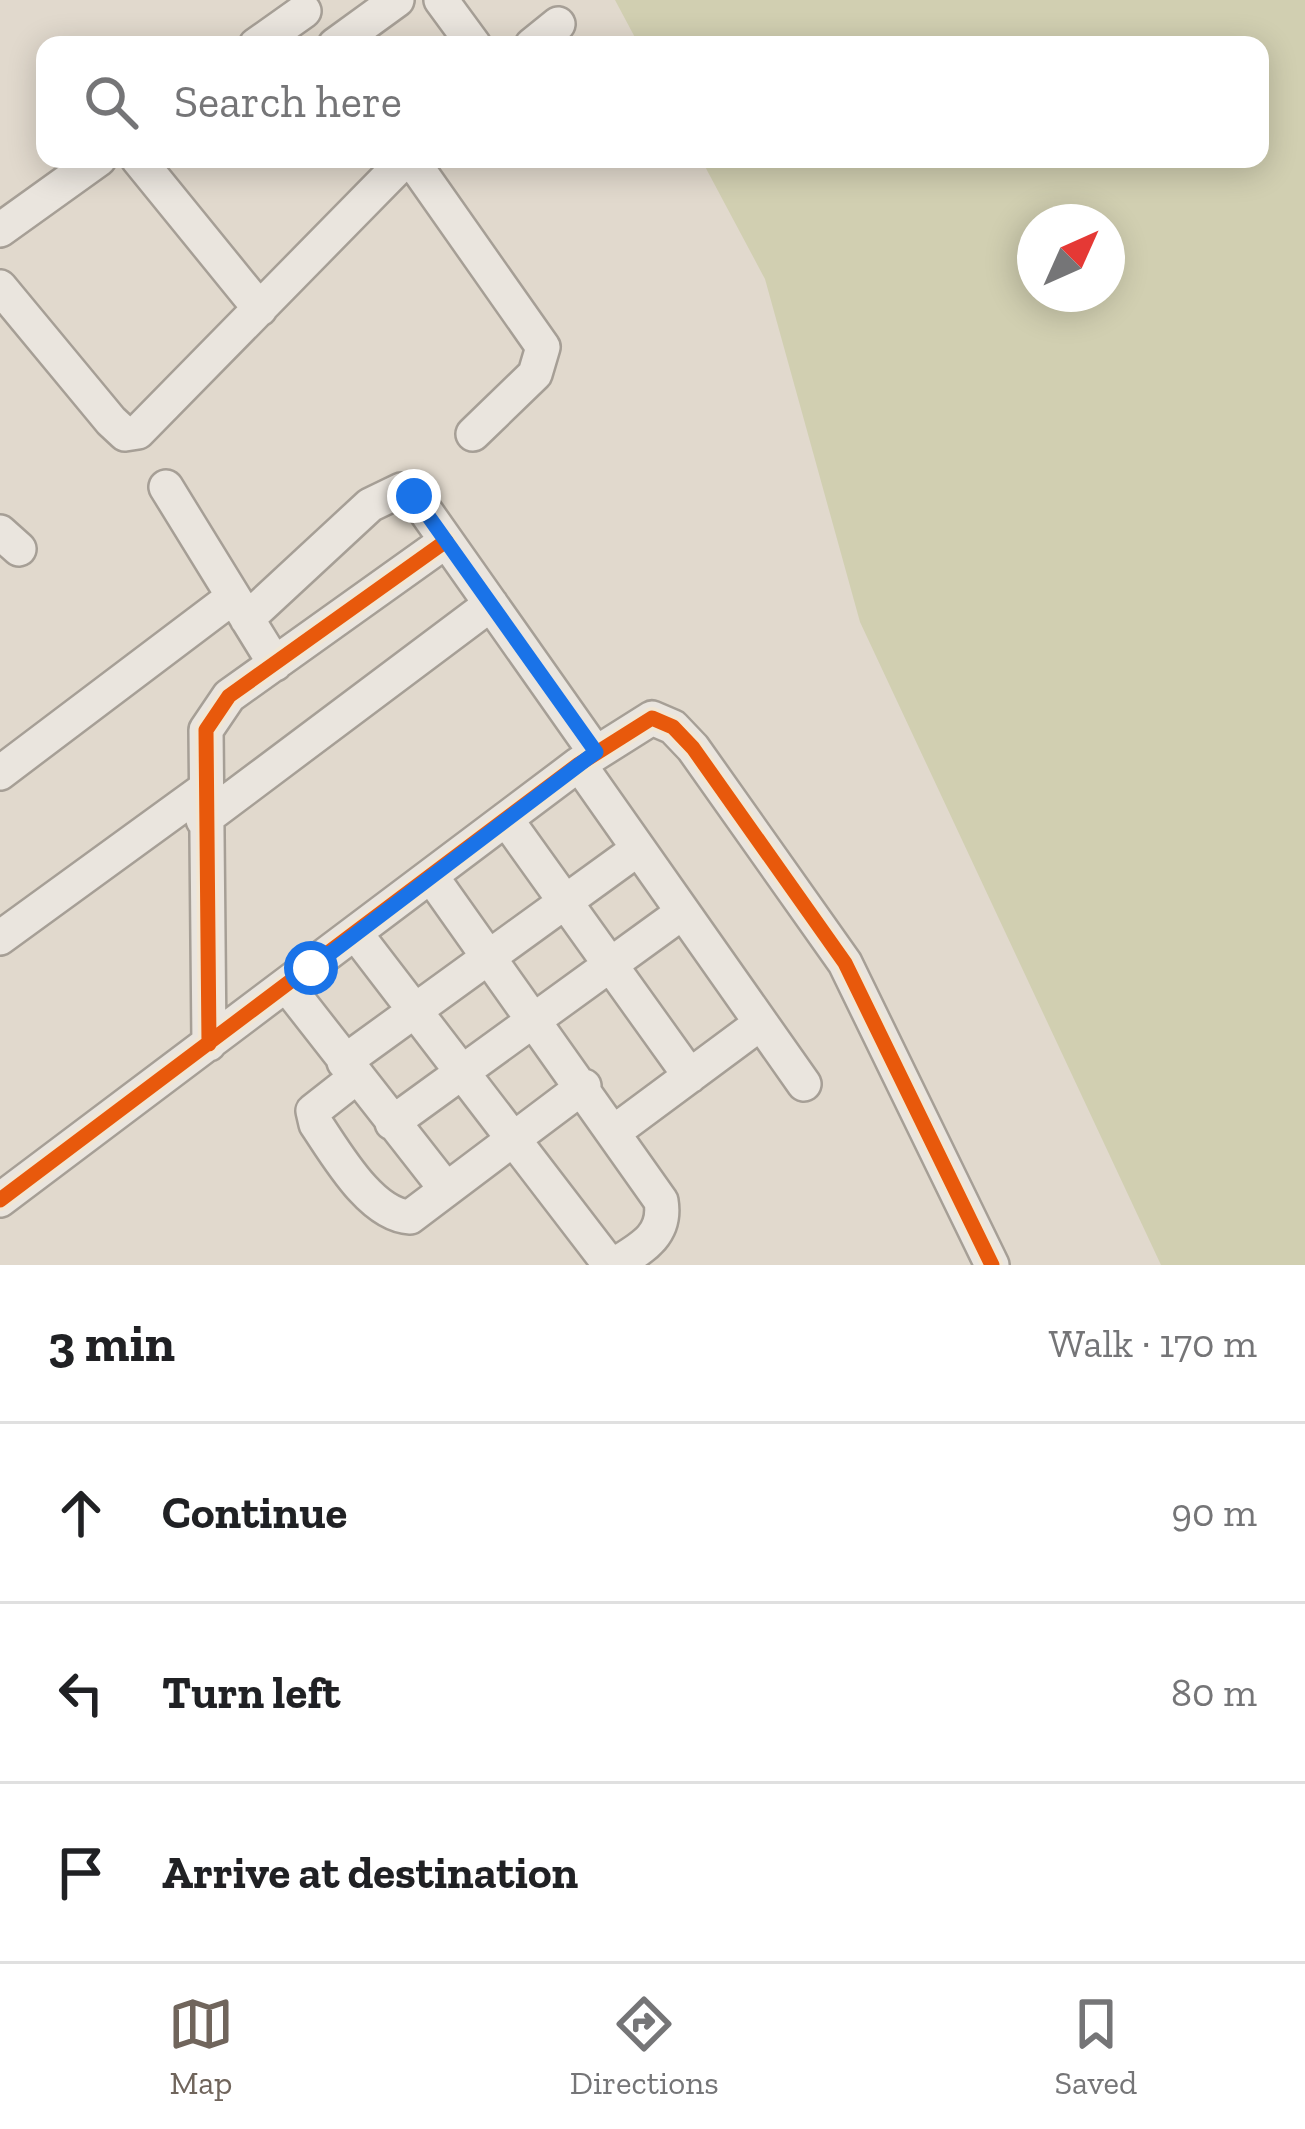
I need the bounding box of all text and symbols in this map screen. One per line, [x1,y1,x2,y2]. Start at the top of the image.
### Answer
search box [36,36,1269,168]
icon: search [78,69,144,135]
text: Search here [174,75,402,129]
north arrow [1017,204,1125,312]
route end [387,469,441,523]
route start [284,941,338,995]
text: 3 min [48,1313,175,1374]
text: Walk · 170 m [1049,1320,1257,1367]
icon: ahead [48,1480,114,1546]
text: Continue [162,1486,347,1540]
text: 90 m [1171,1489,1257,1536]
icon: left [48,1660,114,1726]
text: Turn left [162,1666,340,1720]
text: 80 m [1171,1669,1257,1716]
icon: arrive [48,1840,114,1906]
text: Arrive at destination [162,1846,578,1900]
tab: Map [168,1991,234,2102]
tab: Directions [570,1991,719,2102]
tab: Saved [1054,1991,1137,2102]

